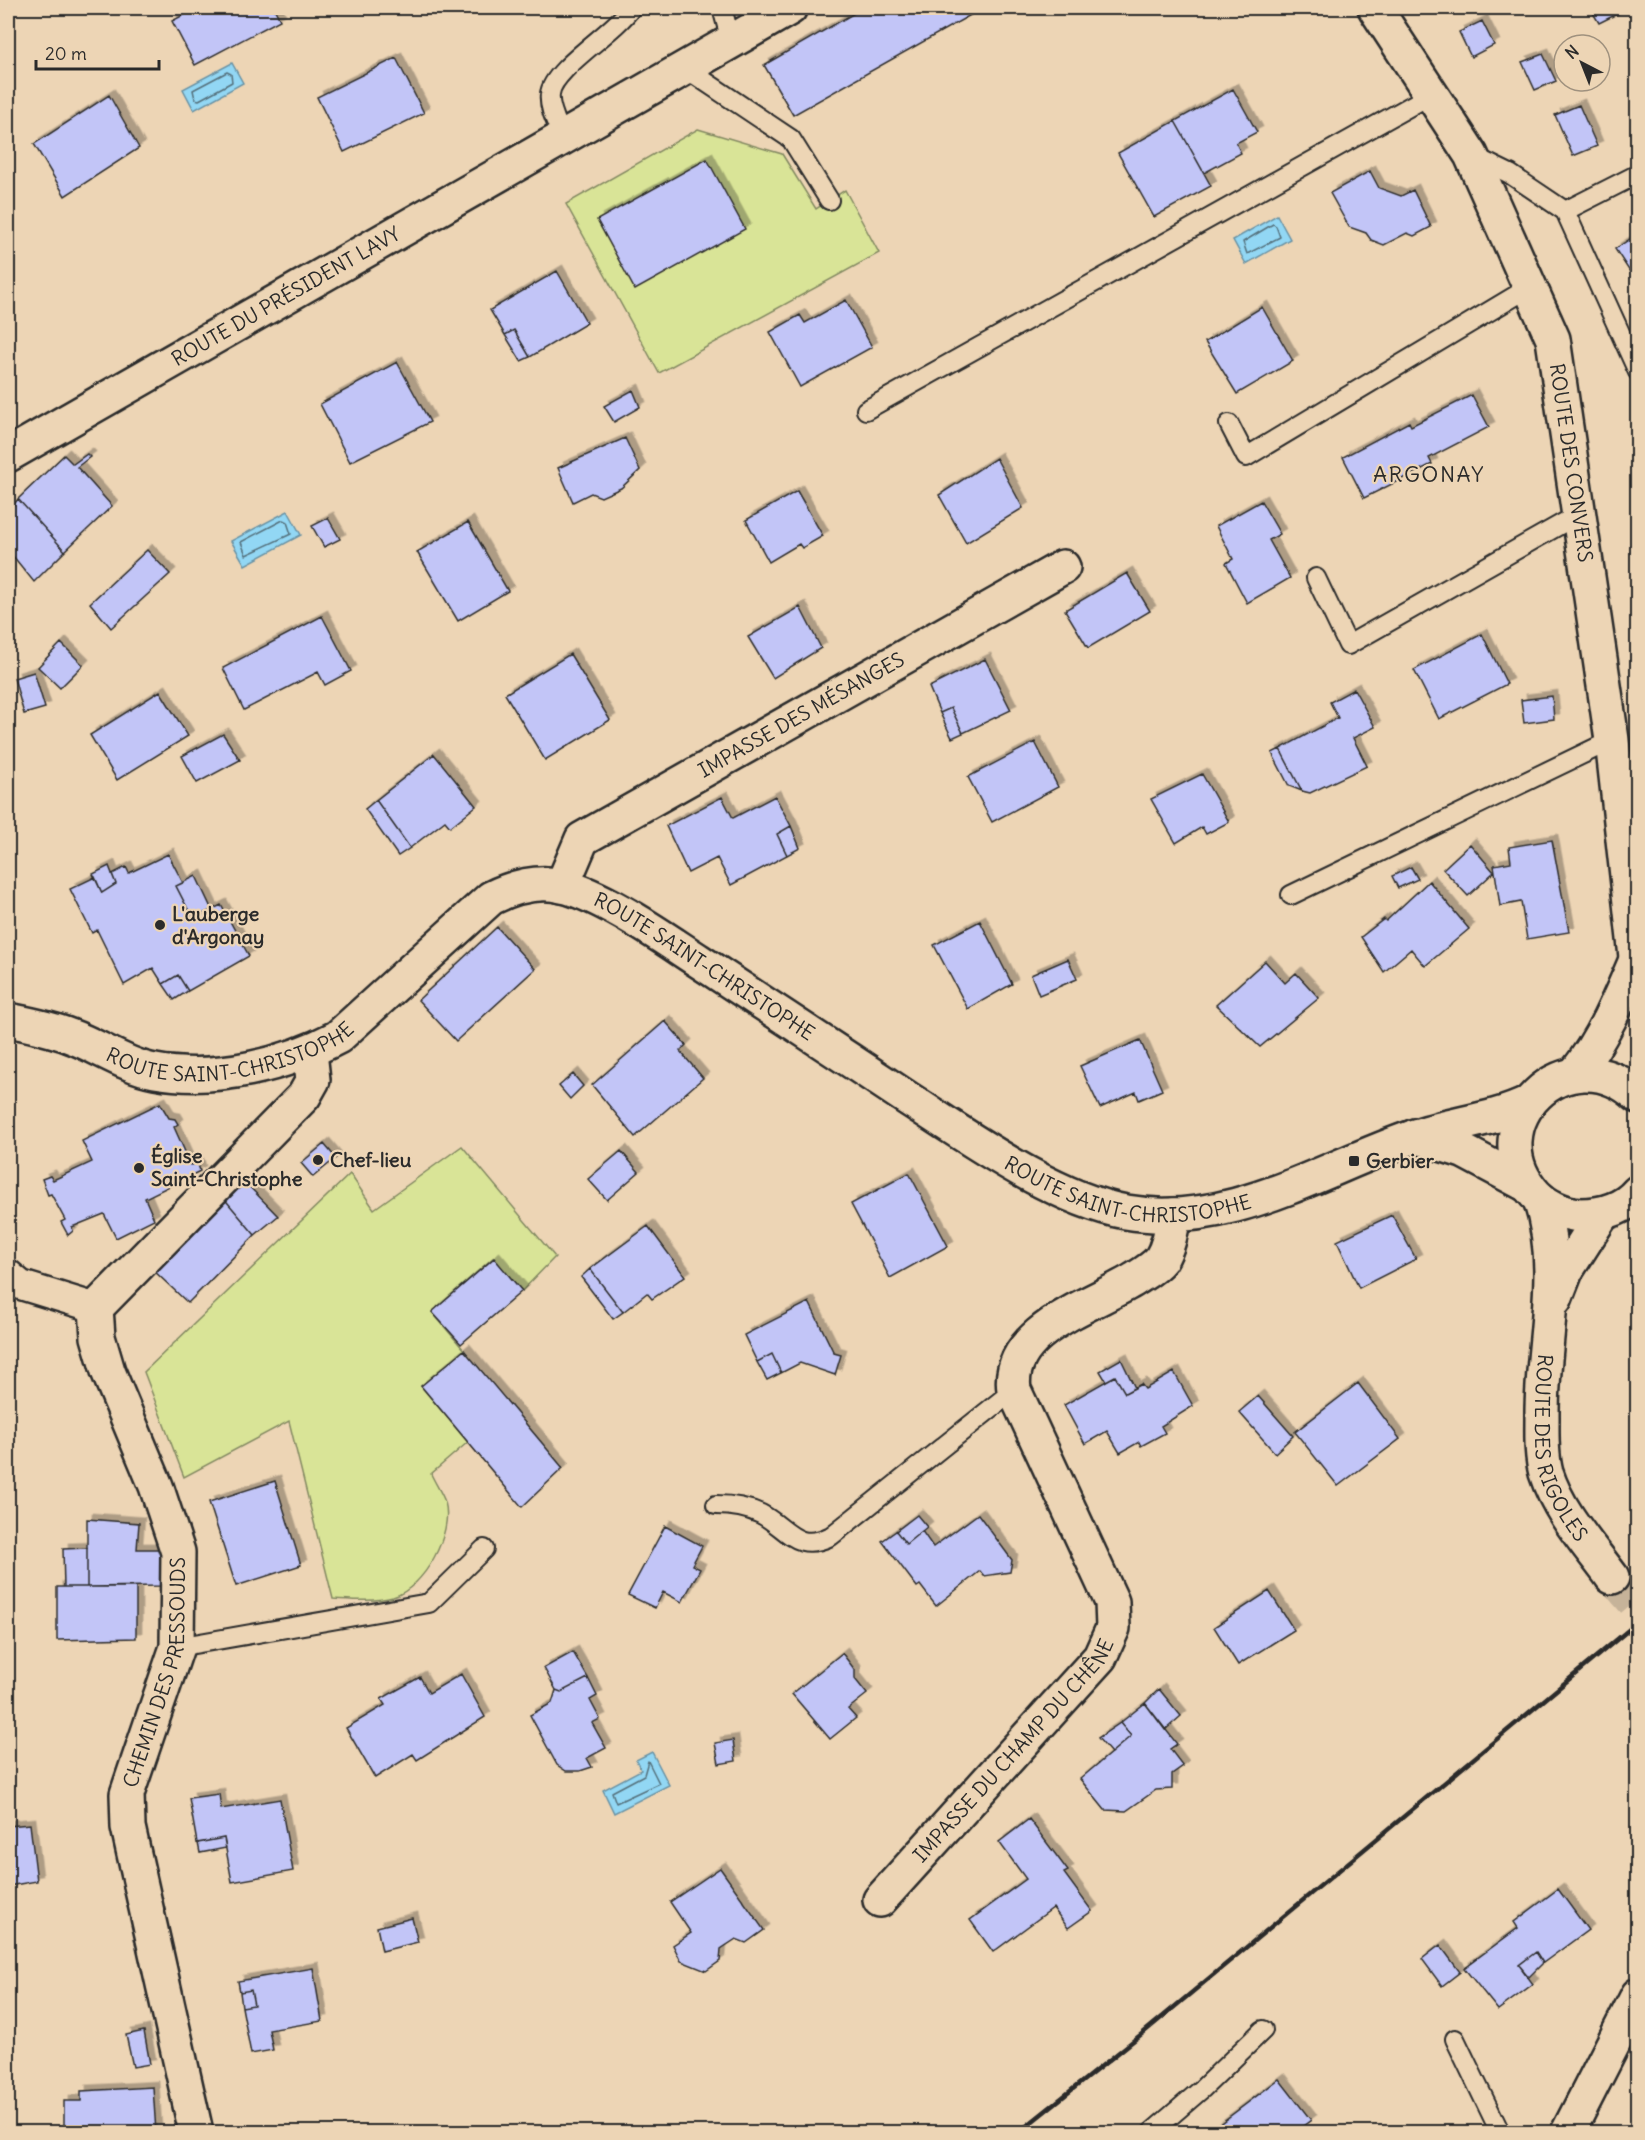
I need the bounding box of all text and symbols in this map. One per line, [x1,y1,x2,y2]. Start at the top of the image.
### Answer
scale bar [36,33,159,71]
north arrow [1552,33,1612,93]
text: N [1561,41,1583,63]
text: 20 m [45,42,87,65]
street label: ROUTE DU PRÉSIDENT LAVY [167,221,404,371]
street label: ROUTE DES CONVERS [1545,361,1599,564]
district label: ARGONAY [1373,460,1485,488]
street label: IMPASSE DES MÉSANGES [694,646,908,783]
street label: ROUTE SAINT-CHRISTOPHE [590,886,820,1046]
place label: L'auberge d'Argonay [172,901,264,949]
marker: L'auberge d'Argonay [153,918,167,932]
street label: ROUTE SAINT-CHRISTOPHE [102,1016,359,1086]
place label: Église Saint-Christophe [151,1143,303,1191]
place label: Chef-lieu [330,1147,412,1172]
place label: Gerbier [1366,1148,1435,1173]
street label: ROUTE SAINT-CHRISTOPHE [1000,1150,1254,1227]
marker: Chef-lieu [311,1153,325,1167]
marker: Gerbier [1347,1154,1361,1168]
marker: Église Saint-Christophe [132,1161,146,1175]
street label: ROUTE DES RIGOLES [1530,1353,1593,1546]
street label: CHEMIN DES PRESSOUDS [117,1557,190,1791]
street label: IMPASSE DU CHAMP DU CHÊNE [908,1634,1119,1867]

